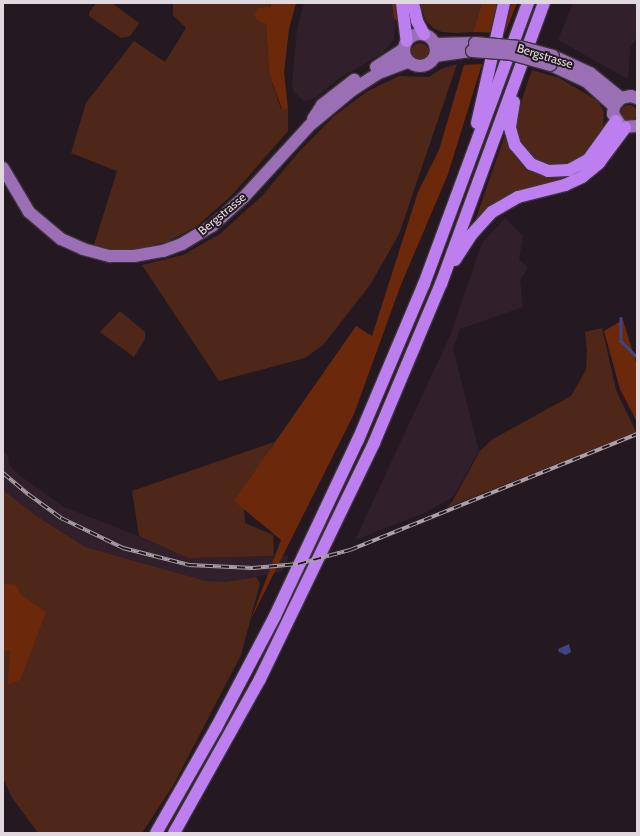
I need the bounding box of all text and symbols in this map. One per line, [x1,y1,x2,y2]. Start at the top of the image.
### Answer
street label: Bergstrasse [515,41,575,71]
street label: Bergstrasse [195,190,249,238]

